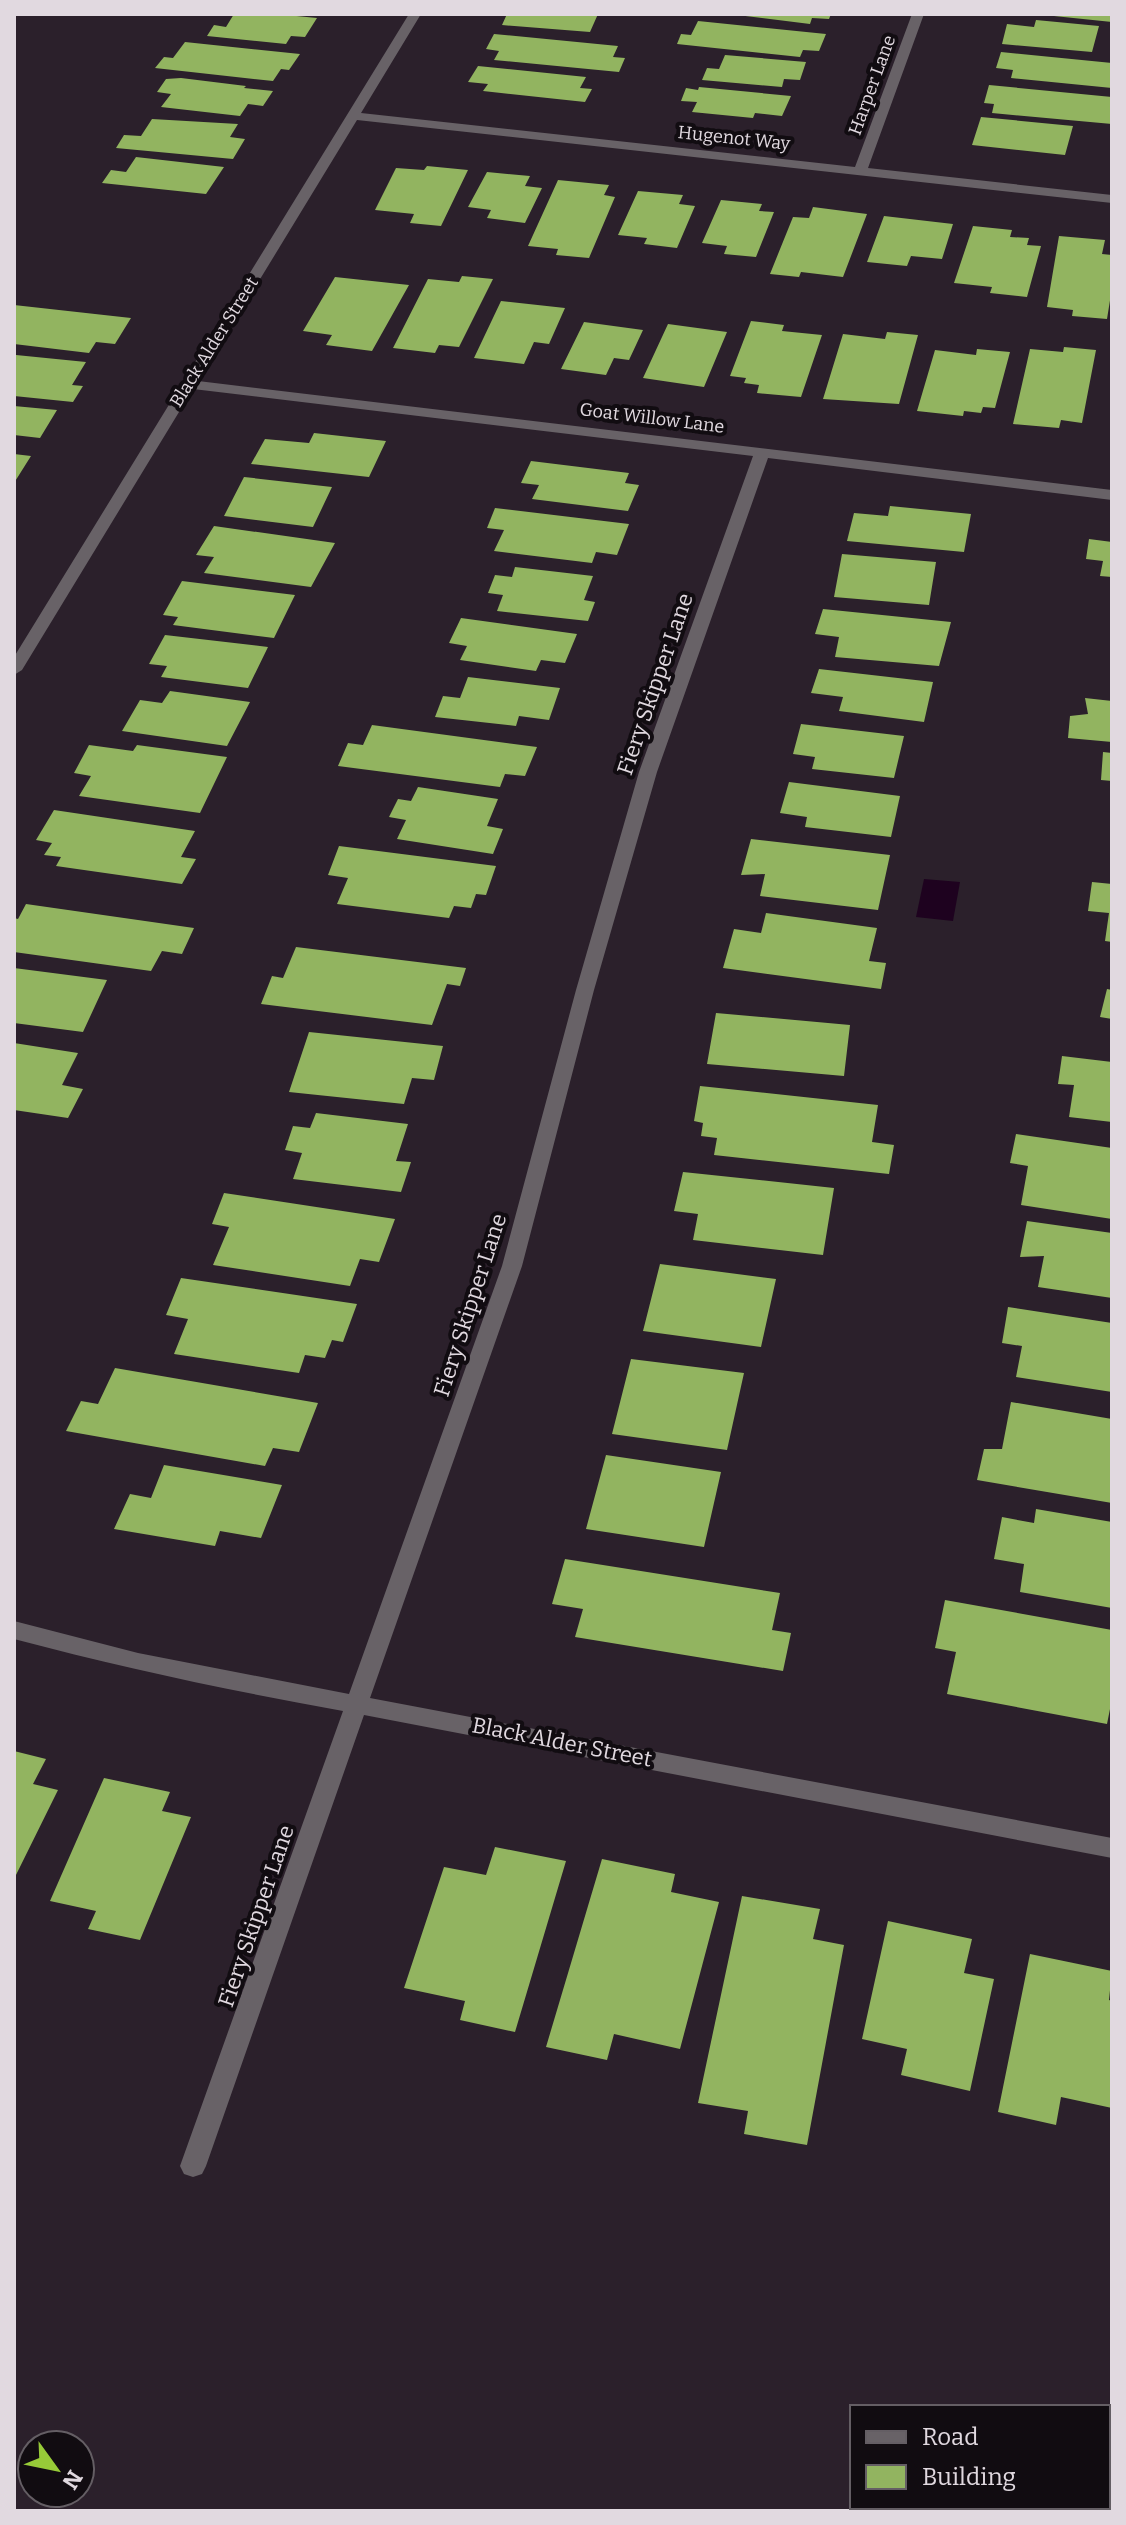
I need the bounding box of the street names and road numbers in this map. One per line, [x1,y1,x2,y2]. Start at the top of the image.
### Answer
street label: Harper Lane [844,32,900,138]
street label: Hugenot Way [677,121,792,155]
street label: Black Alder Street [165,272,263,411]
street label: Goat Willow Lane [578,398,726,438]
street label: Fiery Skipper Lane [611,589,699,779]
street label: Fiery Skipper Lane [428,1210,512,1400]
street label: Black Alder Street [470,1711,654,1773]
street label: Fiery Skipper Lane [212,1821,300,2011]

